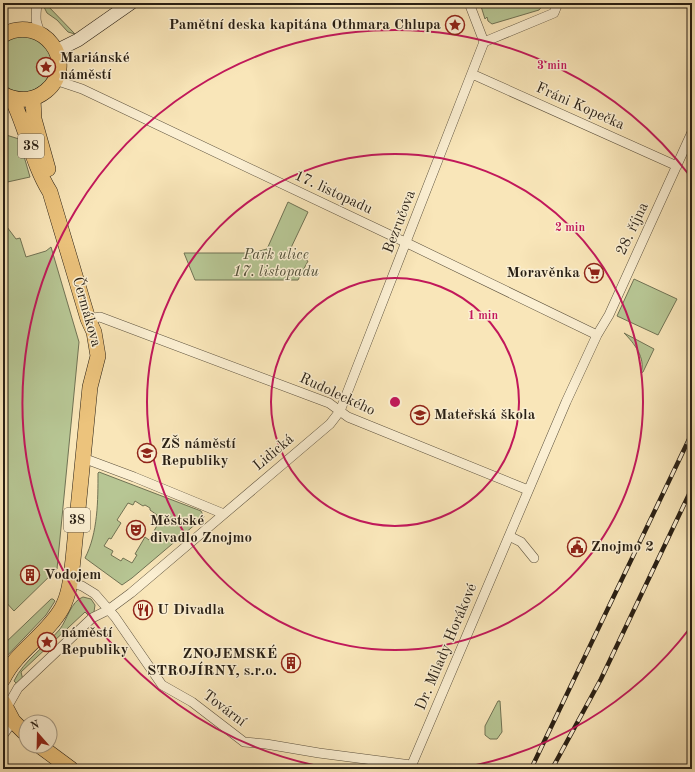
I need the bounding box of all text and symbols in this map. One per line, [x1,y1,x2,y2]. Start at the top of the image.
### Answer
place icon: Pamětní deska kapitána Othmara Chlupa [444,14,466,36]
place label: Pamětní deska kapitána Othmara Chlupa [169,18,441,33]
place label: Mariánské náměstí [60,51,130,83]
place icon: Mariánské náměstí [35,56,57,78]
text: 3 min [537,60,567,72]
street label: Fráni Kopečka [533,81,627,133]
road number: 38 [18,134,44,158]
street label: 17. listopadu [292,168,374,218]
street label: Bezručova [381,188,419,256]
street label: 28. října [614,200,652,258]
text: 2 min [555,222,585,234]
park label: Park ulice 17. listopadu [233,248,319,280]
supermarket icon: Moravěnka [583,262,605,284]
place label: Moravěnka [507,266,580,281]
street label: Čermákova [69,275,106,349]
text: 1 min [468,310,498,322]
street label: Rudoleckého [297,371,377,419]
centre of rings [388,395,402,409]
school or university icon: Mateřská škola [409,404,431,426]
place label: Mateřská škola [434,408,536,423]
street label: Lidická [251,432,298,474]
place label: ZŠ náměstí Republiky [161,434,236,469]
school or university icon: ZŠ náměstí Republiky [136,442,158,464]
road number: 38 [64,508,90,532]
place label: Městské divadlo Znojmo [150,514,252,546]
theatre icon: Městské divadlo Znojmo [125,519,147,541]
public building icon: Znojmo 2 [566,536,588,558]
place label: Znojmo 2 [591,540,654,555]
building icon: Vodojem [19,564,41,586]
place label: Vodojem [44,568,101,583]
street label: Dr. Milady Horákové [414,581,480,712]
restaurant icon: U Divadla [132,599,154,621]
place label: U Divadla [157,603,225,618]
place label: náměstí Republiky [61,626,129,658]
place icon: náměstí Republiky [36,631,58,653]
place label: ZNOJEMSKÉ STROJÍRNY, s.r.o. [147,644,277,679]
building icon: ZNOJEMSKÉ STROJÍRNY, s.r.o. [280,652,302,674]
street label: Tovární [200,688,249,731]
north arrow [18,714,58,754]
text: N [29,719,41,733]

